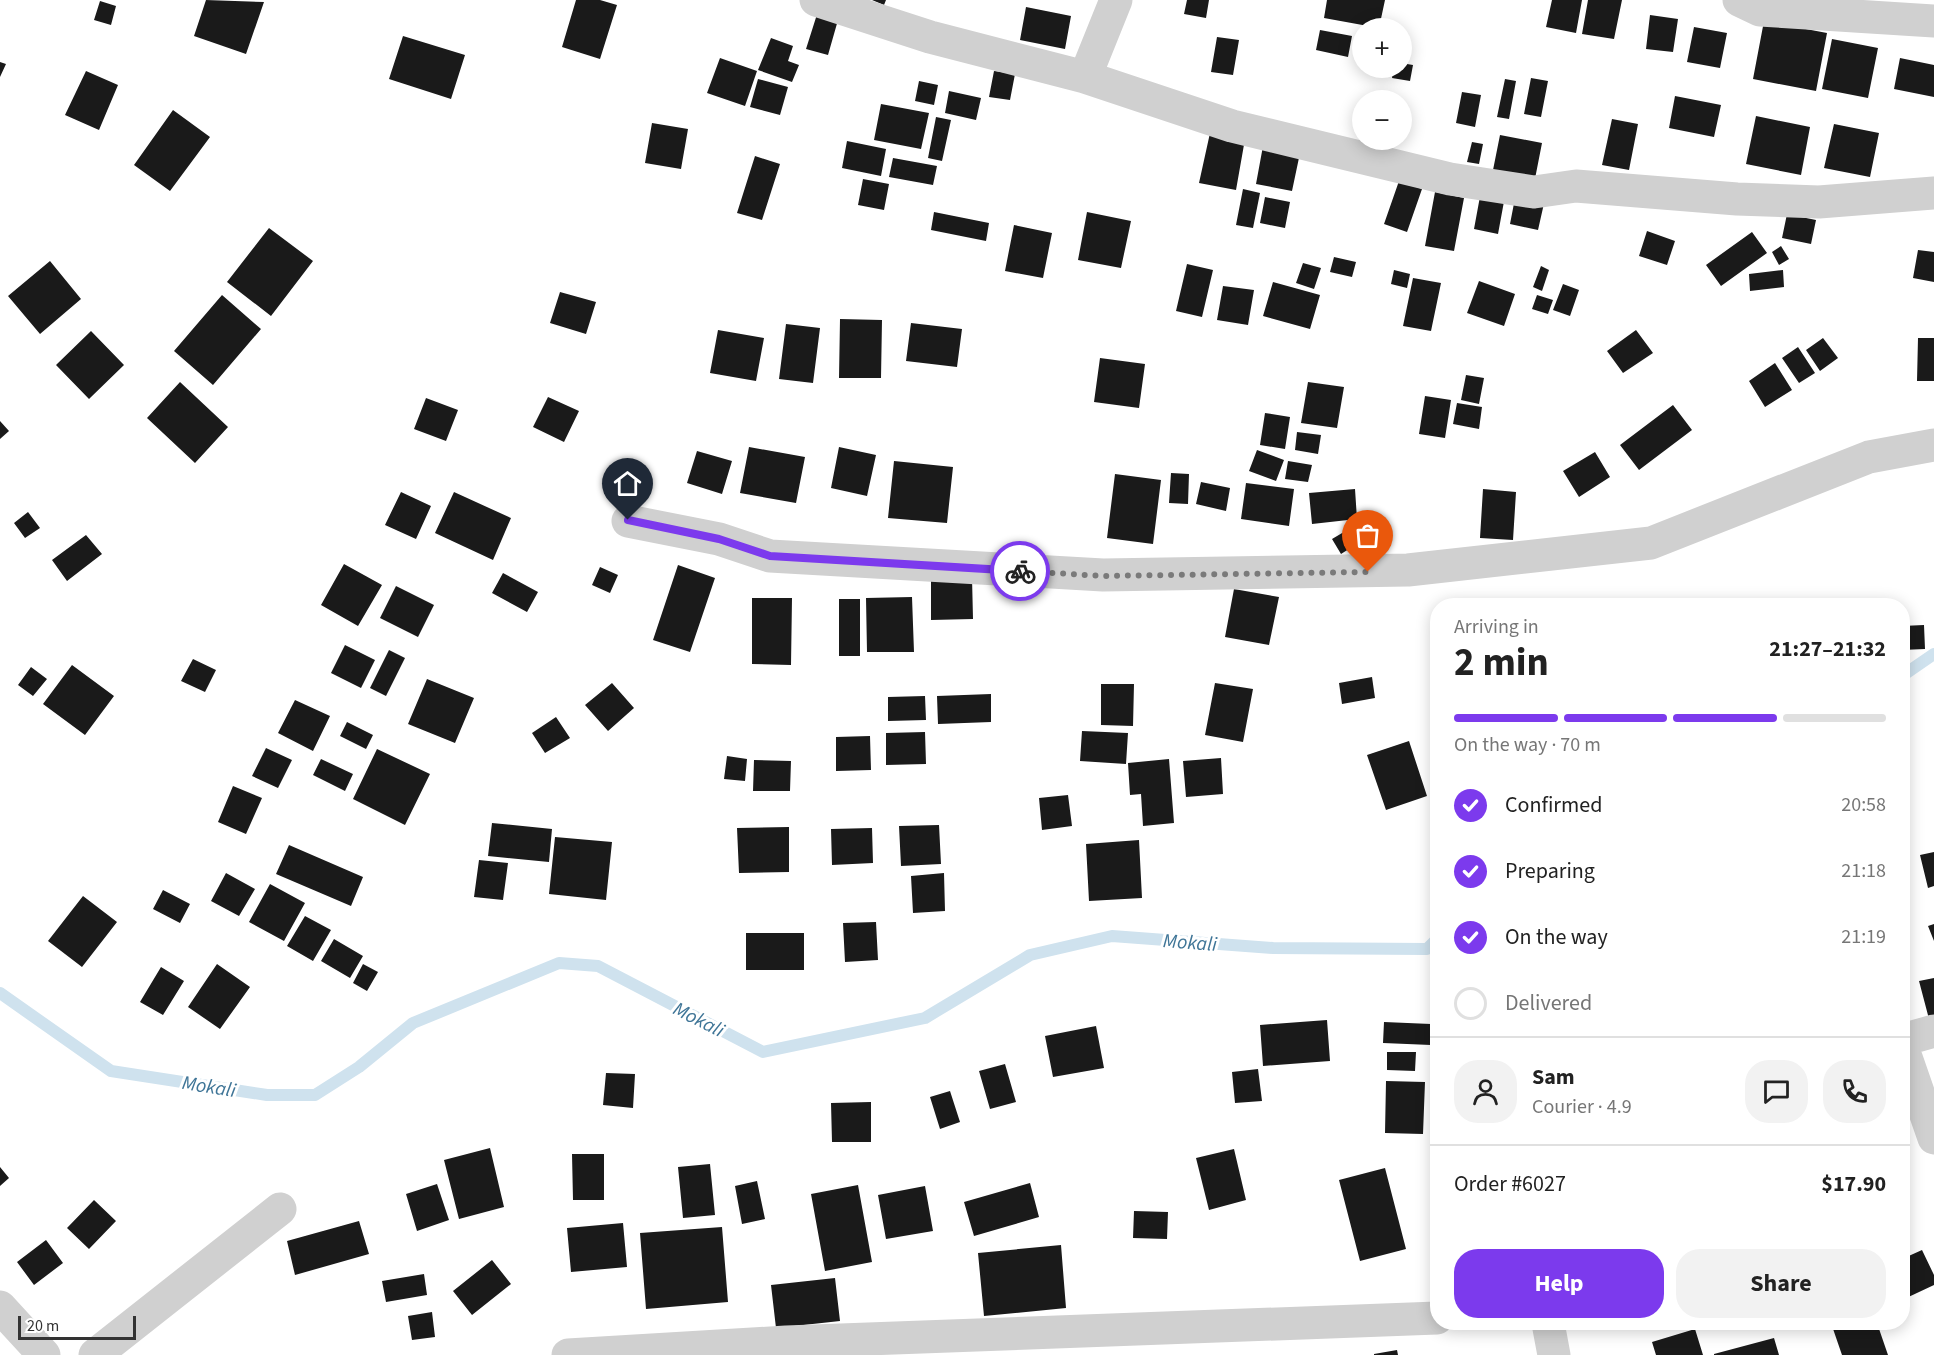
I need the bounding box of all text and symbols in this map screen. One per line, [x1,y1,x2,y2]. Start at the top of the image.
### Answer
map controls [1352,18,1412,150]
button: + [1352,18,1412,78]
button: − [1352,90,1412,150]
pin [602,458,653,520]
icon: home [611,467,644,500]
pin [1342,510,1393,572]
icon: bag [1351,519,1384,552]
courier [990,541,1050,601]
icon: bike [1004,555,1037,588]
text: Arriving in [1454,613,1539,641]
text: 21:27–21:32 [1769,633,1886,665]
text: 2 min [1454,635,1549,691]
text: On the way · 70 m [1454,731,1601,759]
icon: check [1454,789,1487,822]
text: Confirmed [1505,789,1602,821]
text: 20:58 [1841,791,1886,819]
icon: check [1454,855,1487,888]
text: Preparing [1505,855,1595,887]
text: 21:18 [1841,857,1886,885]
icon: check [1454,921,1487,954]
text: On the way [1505,921,1608,953]
text: 21:19 [1841,923,1886,951]
water label: Mokali [1162,927,1218,959]
text: Delivered [1505,987,1592,1019]
water label: Mokali [668,995,729,1045]
button: person [1454,1060,1517,1123]
button: chat [1745,1060,1808,1123]
button: phone [1823,1060,1886,1123]
text: Sam [1532,1061,1575,1093]
water label: Mokali [180,1069,238,1105]
text: Courier · 4.9 [1532,1093,1632,1121]
text: Order #6027 [1454,1168,1566,1200]
text: $17.90 [1821,1168,1886,1200]
button: Help [1454,1249,1664,1318]
button: Share [1676,1249,1886,1318]
scale bar [18,1313,136,1340]
text: 20 m [27,1315,59,1337]

